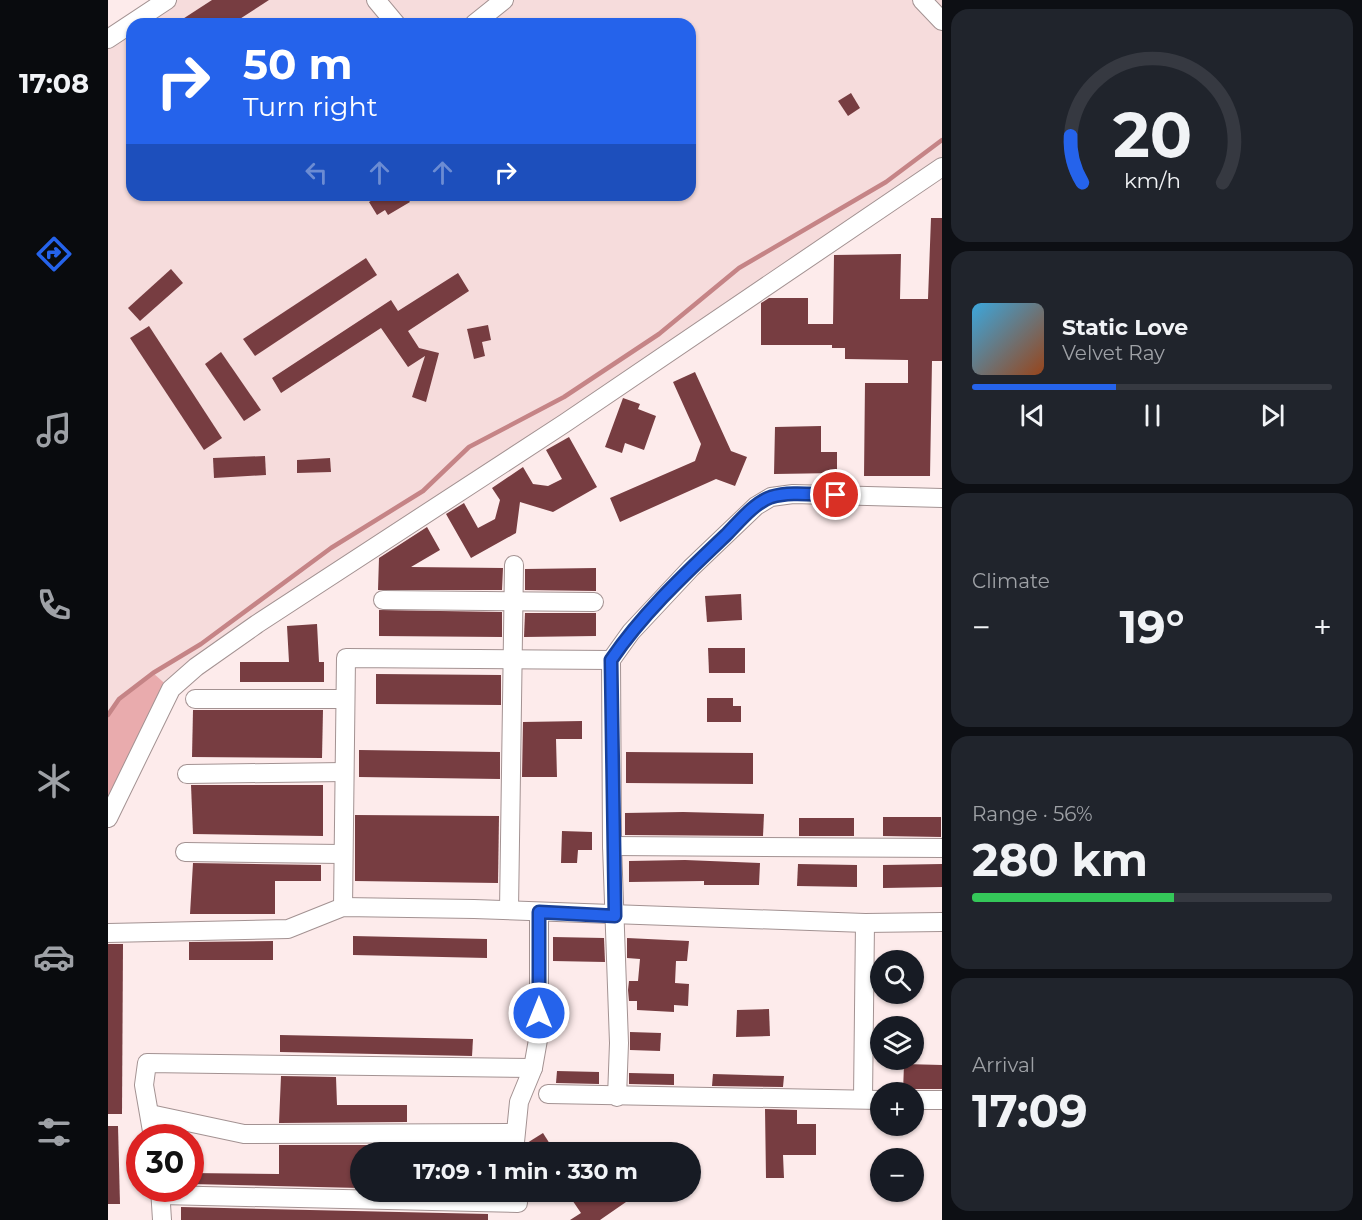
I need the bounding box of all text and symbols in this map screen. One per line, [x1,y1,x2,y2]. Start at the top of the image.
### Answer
text: 50 m [243,38,352,90]
icon: right [144,42,222,120]
text: 17:08 [19,67,89,100]
text: Turn right [243,90,378,123]
text: 20 [1112,97,1192,173]
icon: left [300,156,333,189]
icon: ahead [363,156,396,189]
icon: ahead [426,156,459,189]
icon: right [489,156,522,189]
text: km/h [1123,167,1181,193]
icon: directions [33,233,75,275]
text: Static Love [1062,314,1188,341]
text: Velvet Ray [1062,341,1165,365]
icon: previous [1016,399,1049,432]
icon: pause [1136,399,1169,432]
icon: next [1256,399,1289,432]
icon: music [33,409,75,451]
pin [810,469,861,520]
icon: arrive [819,478,852,511]
text: Climate [972,569,1050,593]
icon: phone [33,584,75,626]
text: 19° [1119,599,1185,654]
text: − [972,607,991,647]
text: + [1313,607,1332,647]
icon: climate [33,760,75,802]
text: Range · 56% [972,802,1093,826]
text: 280 km [972,832,1148,887]
icon: car [33,936,75,978]
map controls [870,950,924,1202]
button: search [870,950,924,1004]
position arrow [507,981,571,1045]
button: layers [870,1016,924,1070]
text: Arrival [972,1053,1035,1077]
button: + [870,1082,924,1136]
text: 17:09 [972,1083,1088,1138]
icon: filters [33,1111,75,1153]
speed limit sign: 30 [126,1124,204,1202]
button: − [870,1148,924,1202]
text: 17:09 · 1 min · 330 m [413,1158,638,1185]

